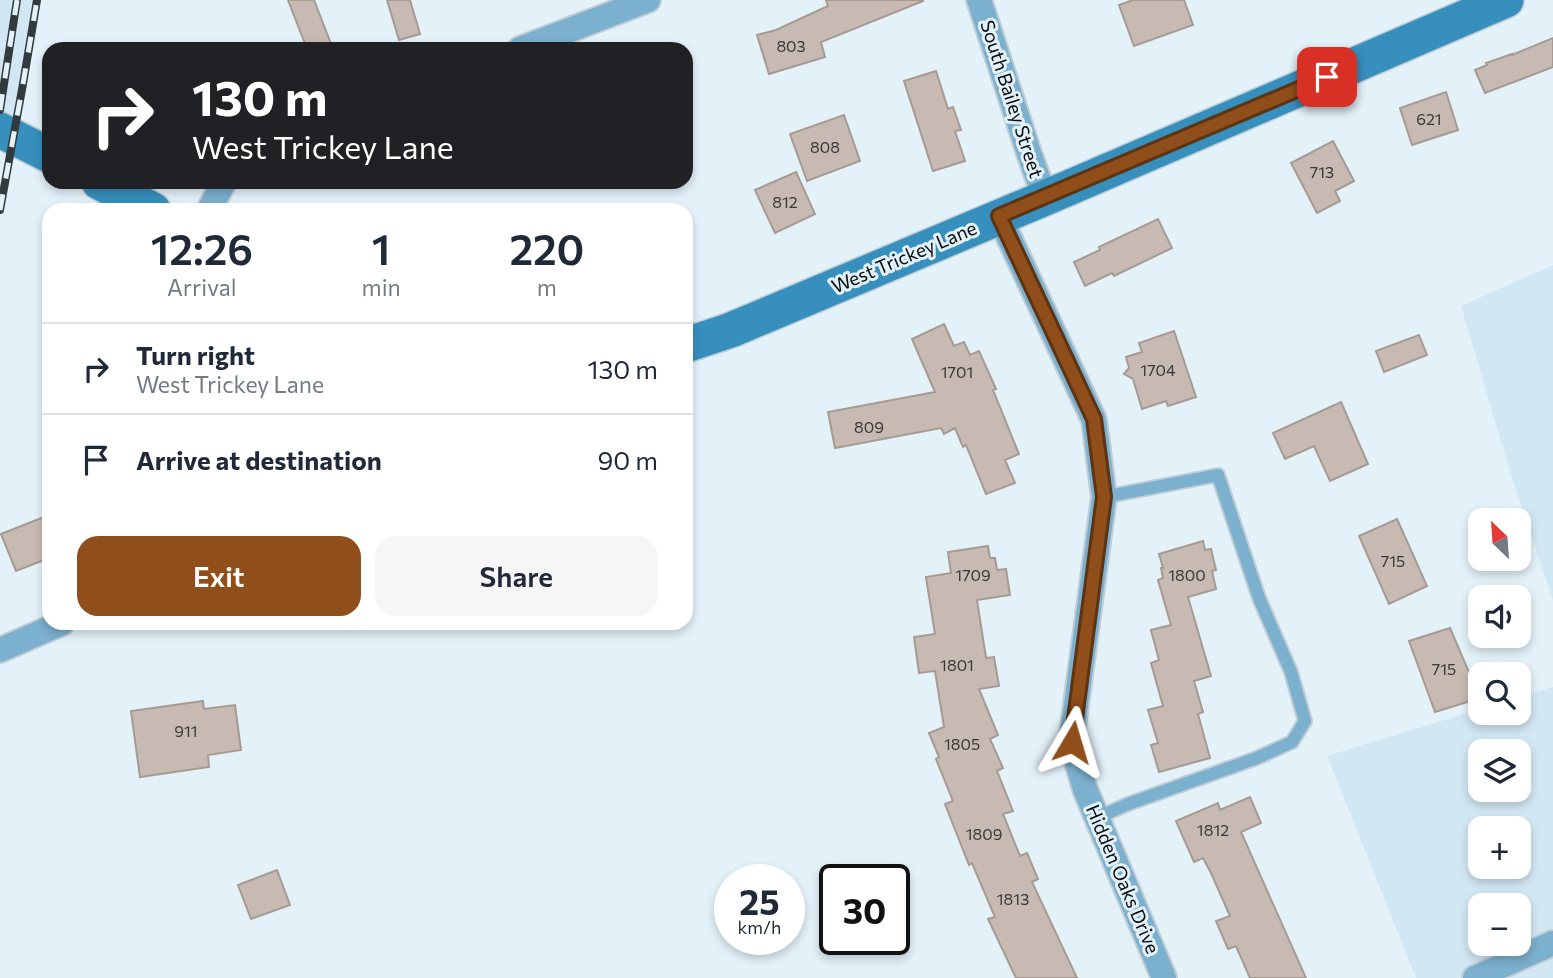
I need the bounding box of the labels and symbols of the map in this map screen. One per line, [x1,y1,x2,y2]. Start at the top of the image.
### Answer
street label: South Bailey Street [976,17,1049,181]
house number: 803 [776,36,806,55]
pin [1297,47,1357,107]
house number: 621 [1416,109,1442,128]
house number: 808 [810,137,840,156]
house number: 713 [1310,162,1334,181]
house number: 812 [772,192,798,211]
street label: West Trickey Lane [828,216,980,297]
house number: 1704 [1140,360,1176,379]
house number: 1701 [941,362,973,381]
house number: 809 [854,417,884,436]
north arrow [1468,508,1531,570]
house number: 715 [1381,551,1405,570]
house number: 1709 [955,565,991,584]
house number: 1800 [1168,565,1206,584]
house number: 1801 [940,655,974,674]
house number: 715 [1432,659,1456,678]
position arrow [1035,705,1109,779]
house number: 911 [174,721,198,740]
house number: 1805 [944,734,980,753]
street label: Hidden Oaks Drive [1082,801,1165,957]
house number: 1812 [1197,820,1229,839]
house number: 1809 [966,824,1002,843]
speed limit sign: 30 [819,864,910,955]
house number: 1813 [997,889,1029,908]

